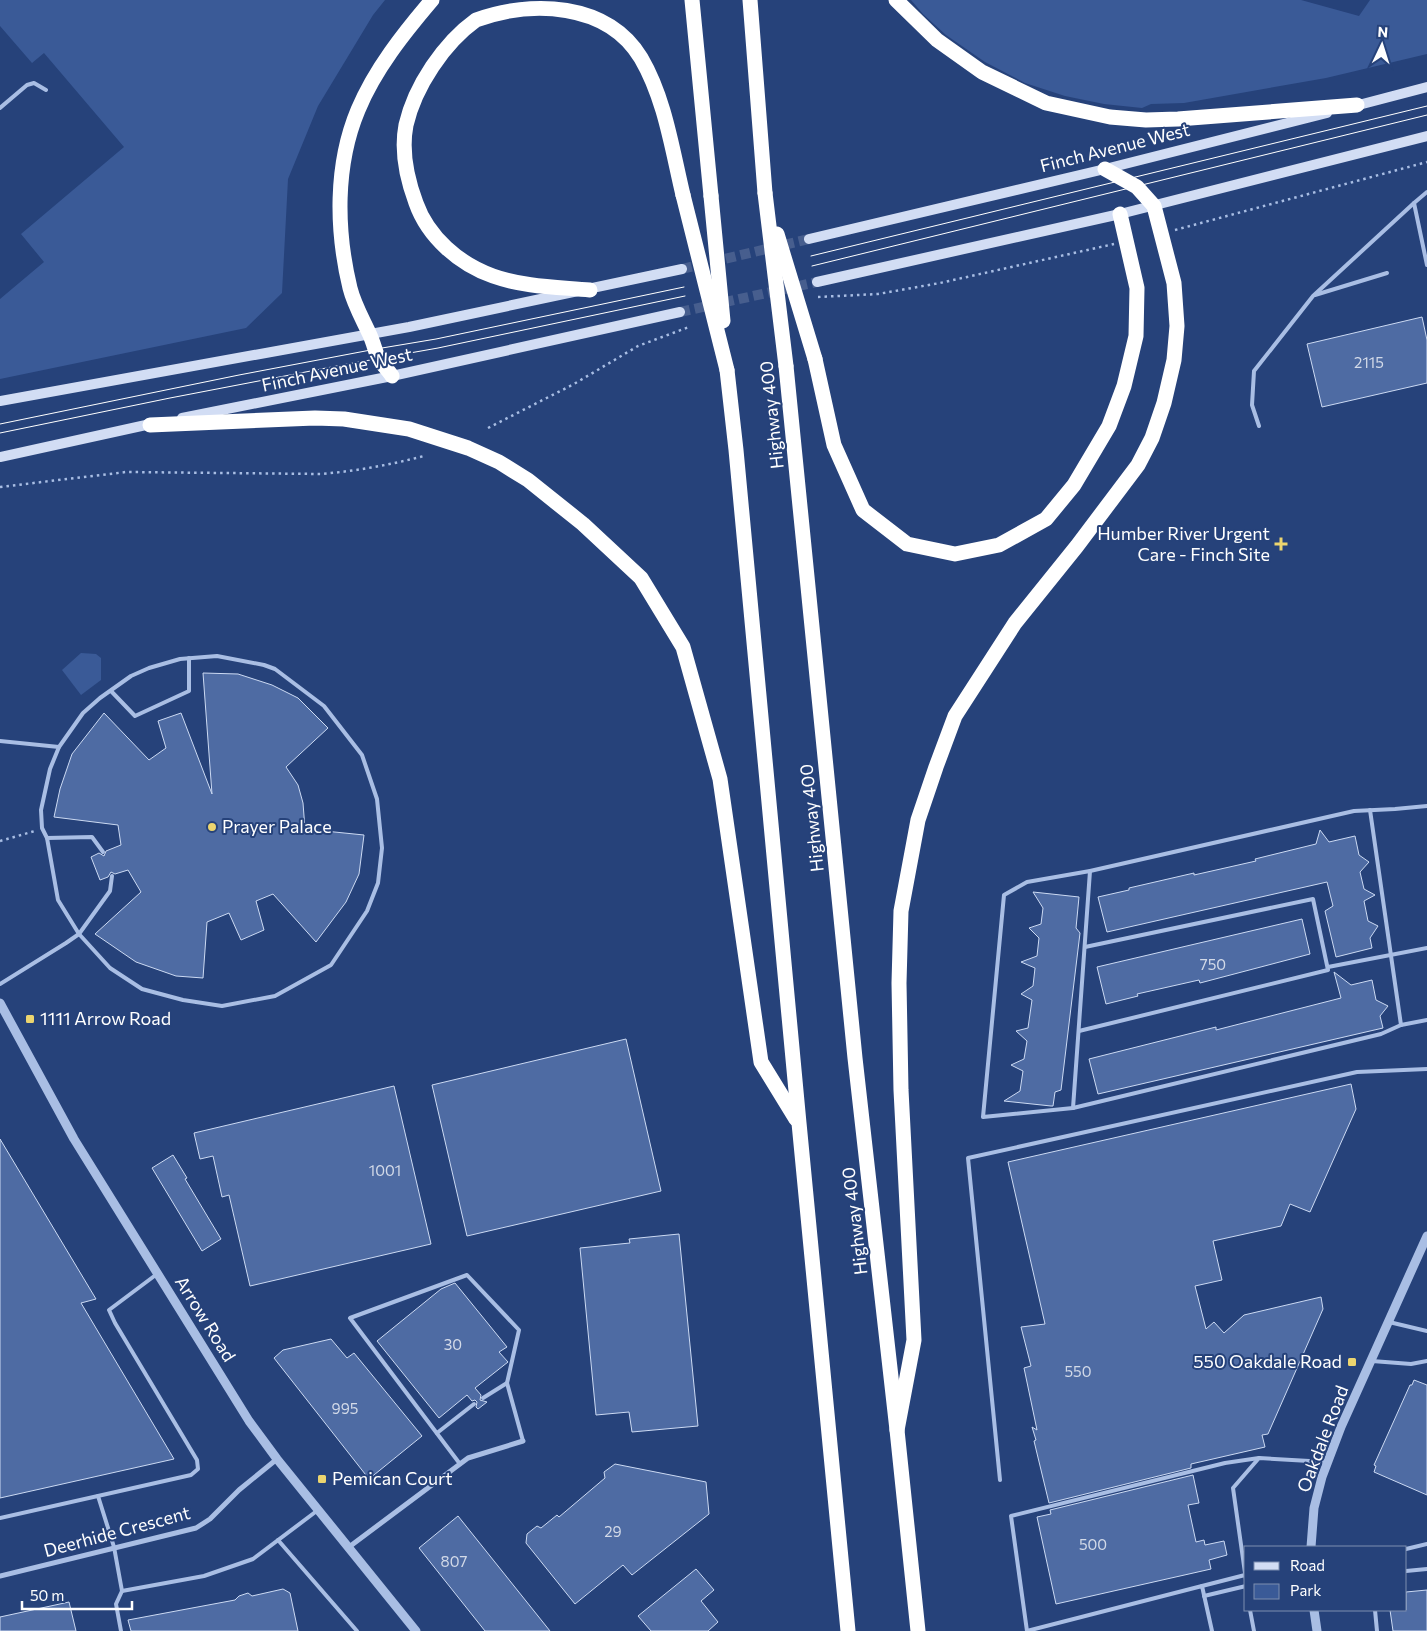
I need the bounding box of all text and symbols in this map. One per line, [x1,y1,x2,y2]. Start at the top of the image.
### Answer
north arrow [1357,20,1407,70]
text: N [1377,23,1389,40]
street label: Finch Avenue West [1038,118,1192,176]
street label: Finch Avenue West [259,342,414,396]
house number: 2115 [1354,353,1384,371]
street label: Highway 400 [754,360,788,470]
place label: Humber River Urgent Care - Finch Site [1097,522,1270,565]
marker: Humber River Urgent Care - Finch Site [1274,537,1288,551]
street label: Highway 400 [794,763,828,873]
place label: Prayer Palace [222,815,332,837]
marker: Prayer Palace [206,821,218,833]
house number: 750 [1200,955,1226,973]
place label: 1111 Arrow Road [40,1007,171,1029]
marker: 1111 Arrow Road [24,1013,36,1025]
house number: 1001 [369,1161,401,1179]
street label: Highway 400 [836,1166,872,1276]
street label: Arrow Road [171,1272,241,1365]
house number: 30 [444,1335,462,1353]
place label: 550 Oakdale Road [1193,1350,1342,1372]
marker: 550 Oakdale Road [1346,1356,1358,1368]
house number: 550 [1064,1362,1092,1380]
street label: Oakdale Road [1292,1382,1353,1495]
house number: 995 [332,1399,358,1417]
place label: Pemican Court [332,1467,453,1489]
marker: Pemican Court [316,1473,328,1485]
street label: Deerhide Crescent [41,1501,192,1561]
house number: 29 [604,1522,622,1540]
house number: 500 [1079,1535,1107,1553]
legend [1244,1546,1407,1611]
house number: 807 [441,1552,467,1570]
text: Road [1290,1556,1325,1574]
scale bar [22,1578,132,1610]
text: Park [1290,1581,1321,1599]
text: 50 m [30,1586,64,1604]

